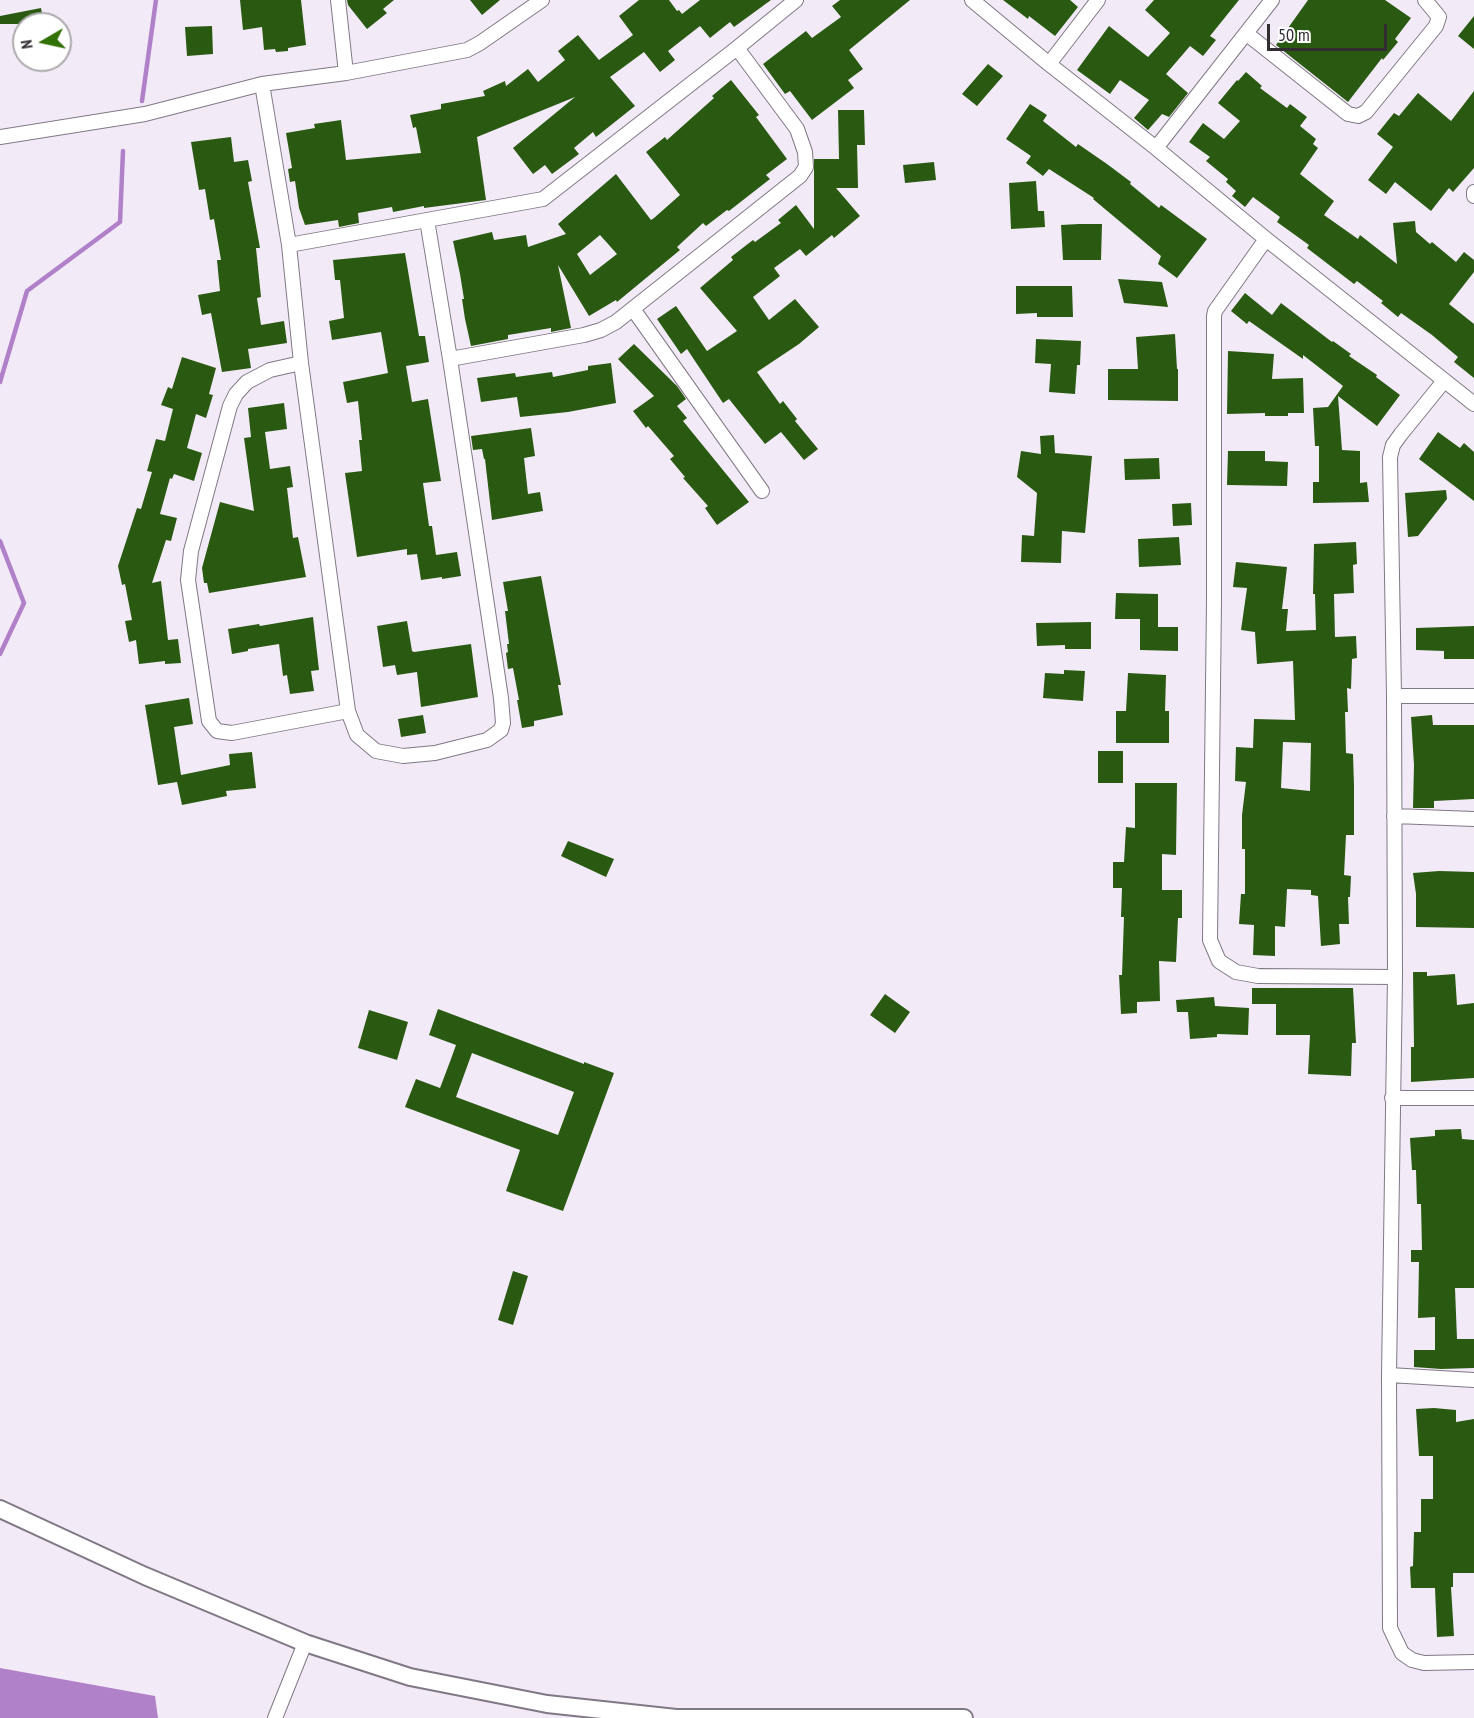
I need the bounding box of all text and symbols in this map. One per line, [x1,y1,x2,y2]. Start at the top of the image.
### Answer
north arrow [12,12,72,72]
scale bar [1270,12,1390,50]
text: 50 m [1278,23,1310,46]
text: N [16,39,37,50]

